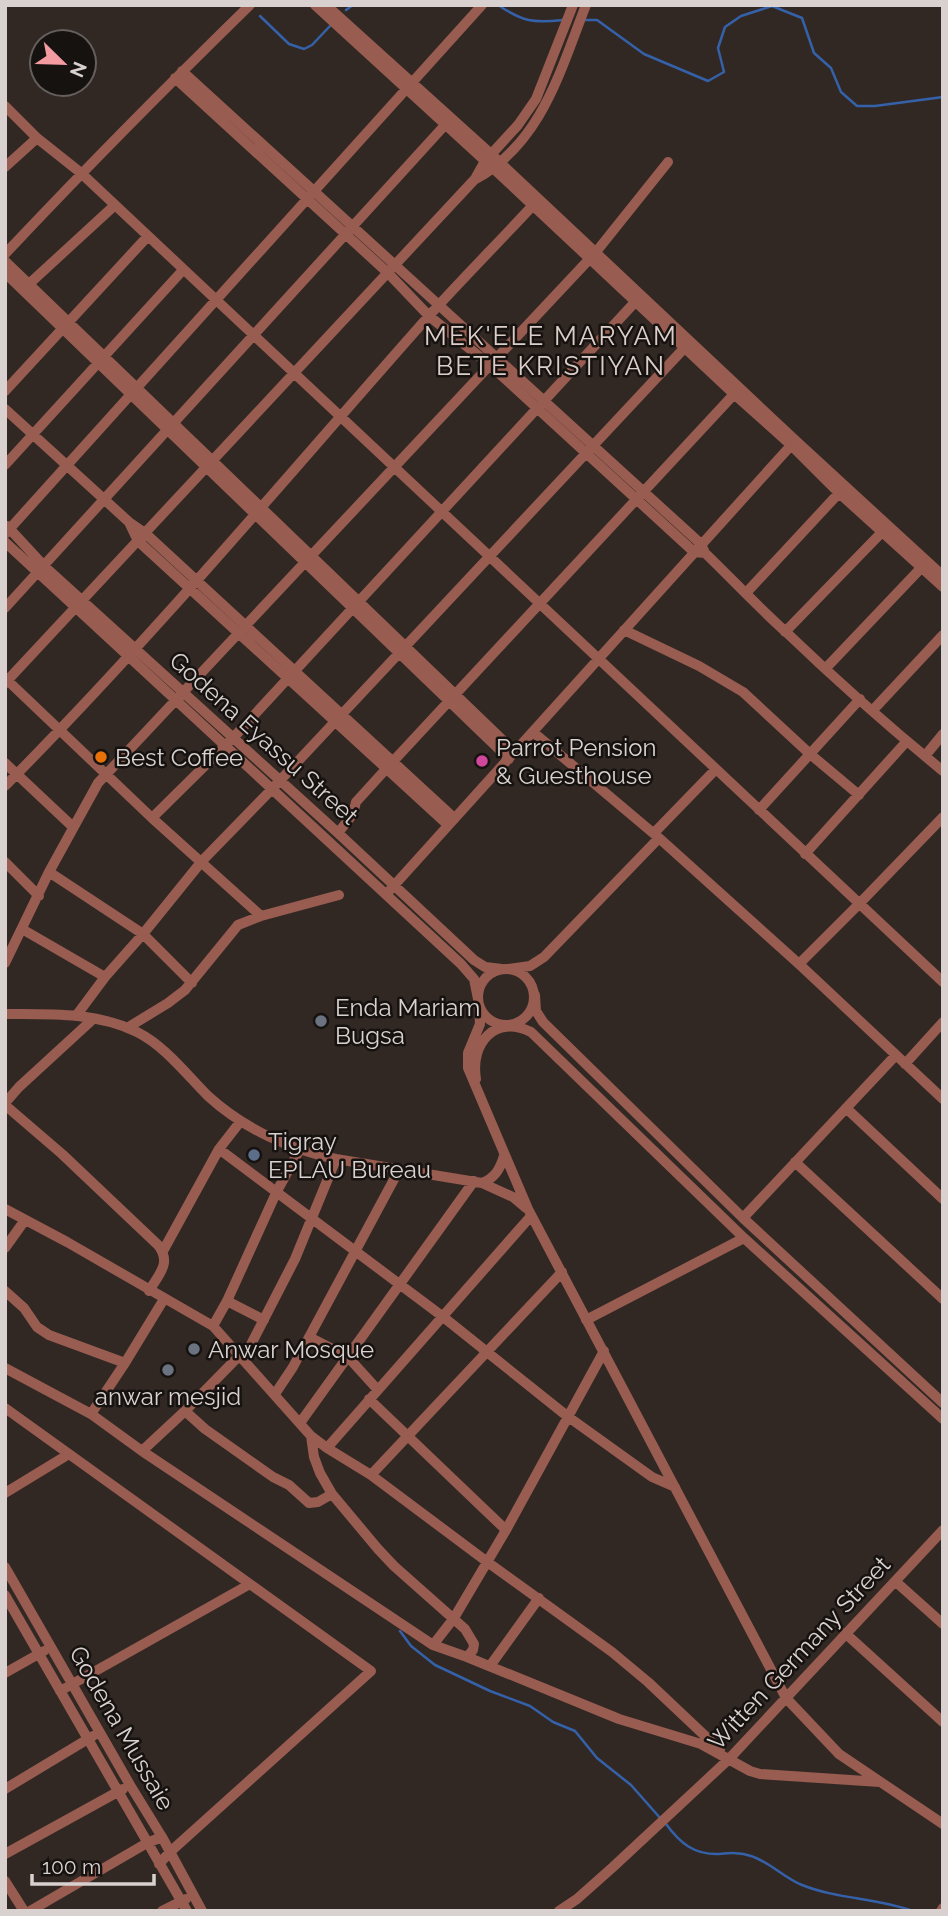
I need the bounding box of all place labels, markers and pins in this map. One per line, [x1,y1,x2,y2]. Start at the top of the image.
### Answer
place label: Parrot Pension & Guesthouse [496,733,656,790]
place label: Best Coffee [115,743,243,772]
marker: Best Coffee [93,749,109,765]
marker: Parrot Pension & Guesthouse [474,753,490,769]
place label: Enda Mariam Bugsa [335,993,480,1050]
marker: Enda Mariam Bugsa [313,1013,329,1029]
place label: Tigray EPLAU Bureau [268,1127,431,1184]
marker: Tigray EPLAU Bureau [246,1147,262,1163]
place label: Anwar Mosque [208,1335,374,1364]
marker: Anwar Mosque [186,1341,202,1357]
marker: anwar mesjid [160,1362,176,1378]
place label: anwar mesjid [95,1382,241,1411]

